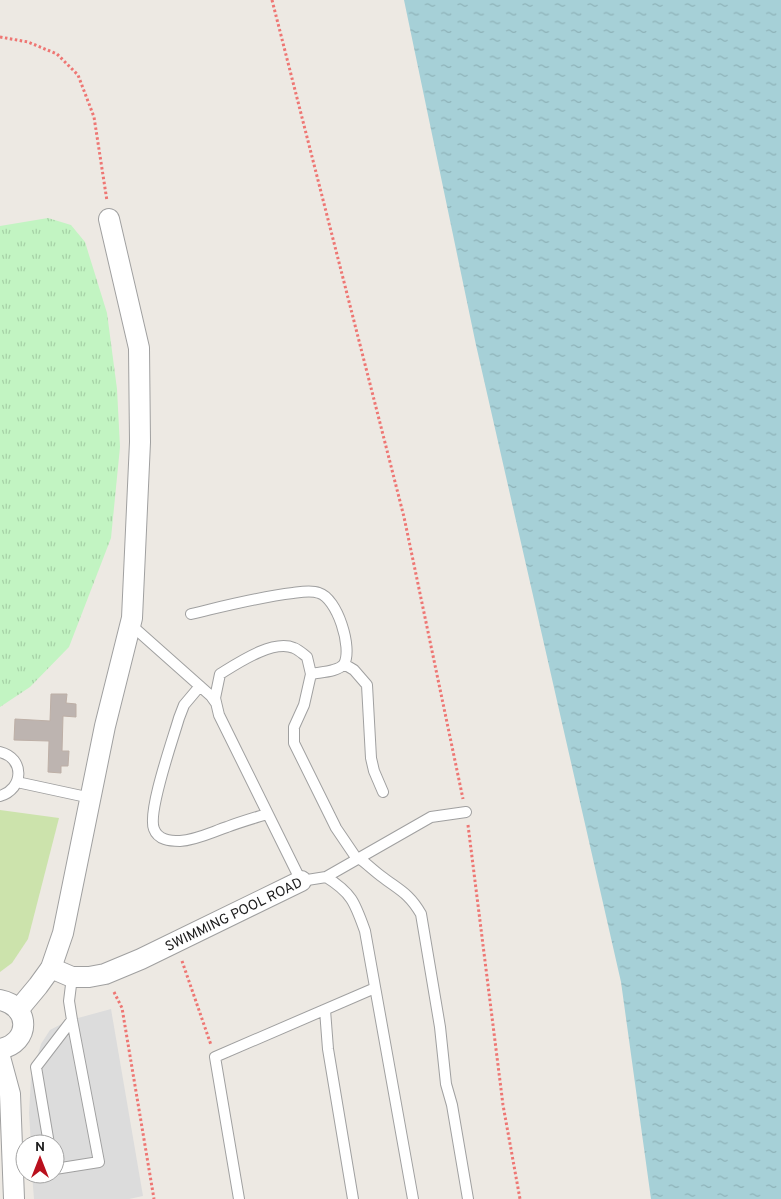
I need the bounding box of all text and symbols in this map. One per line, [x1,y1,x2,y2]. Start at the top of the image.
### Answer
street label: SWIMMING POOL ROAD [163,875,306,956]
north arrow [15,1134,65,1184]
text: N [35,1139,45,1156]

